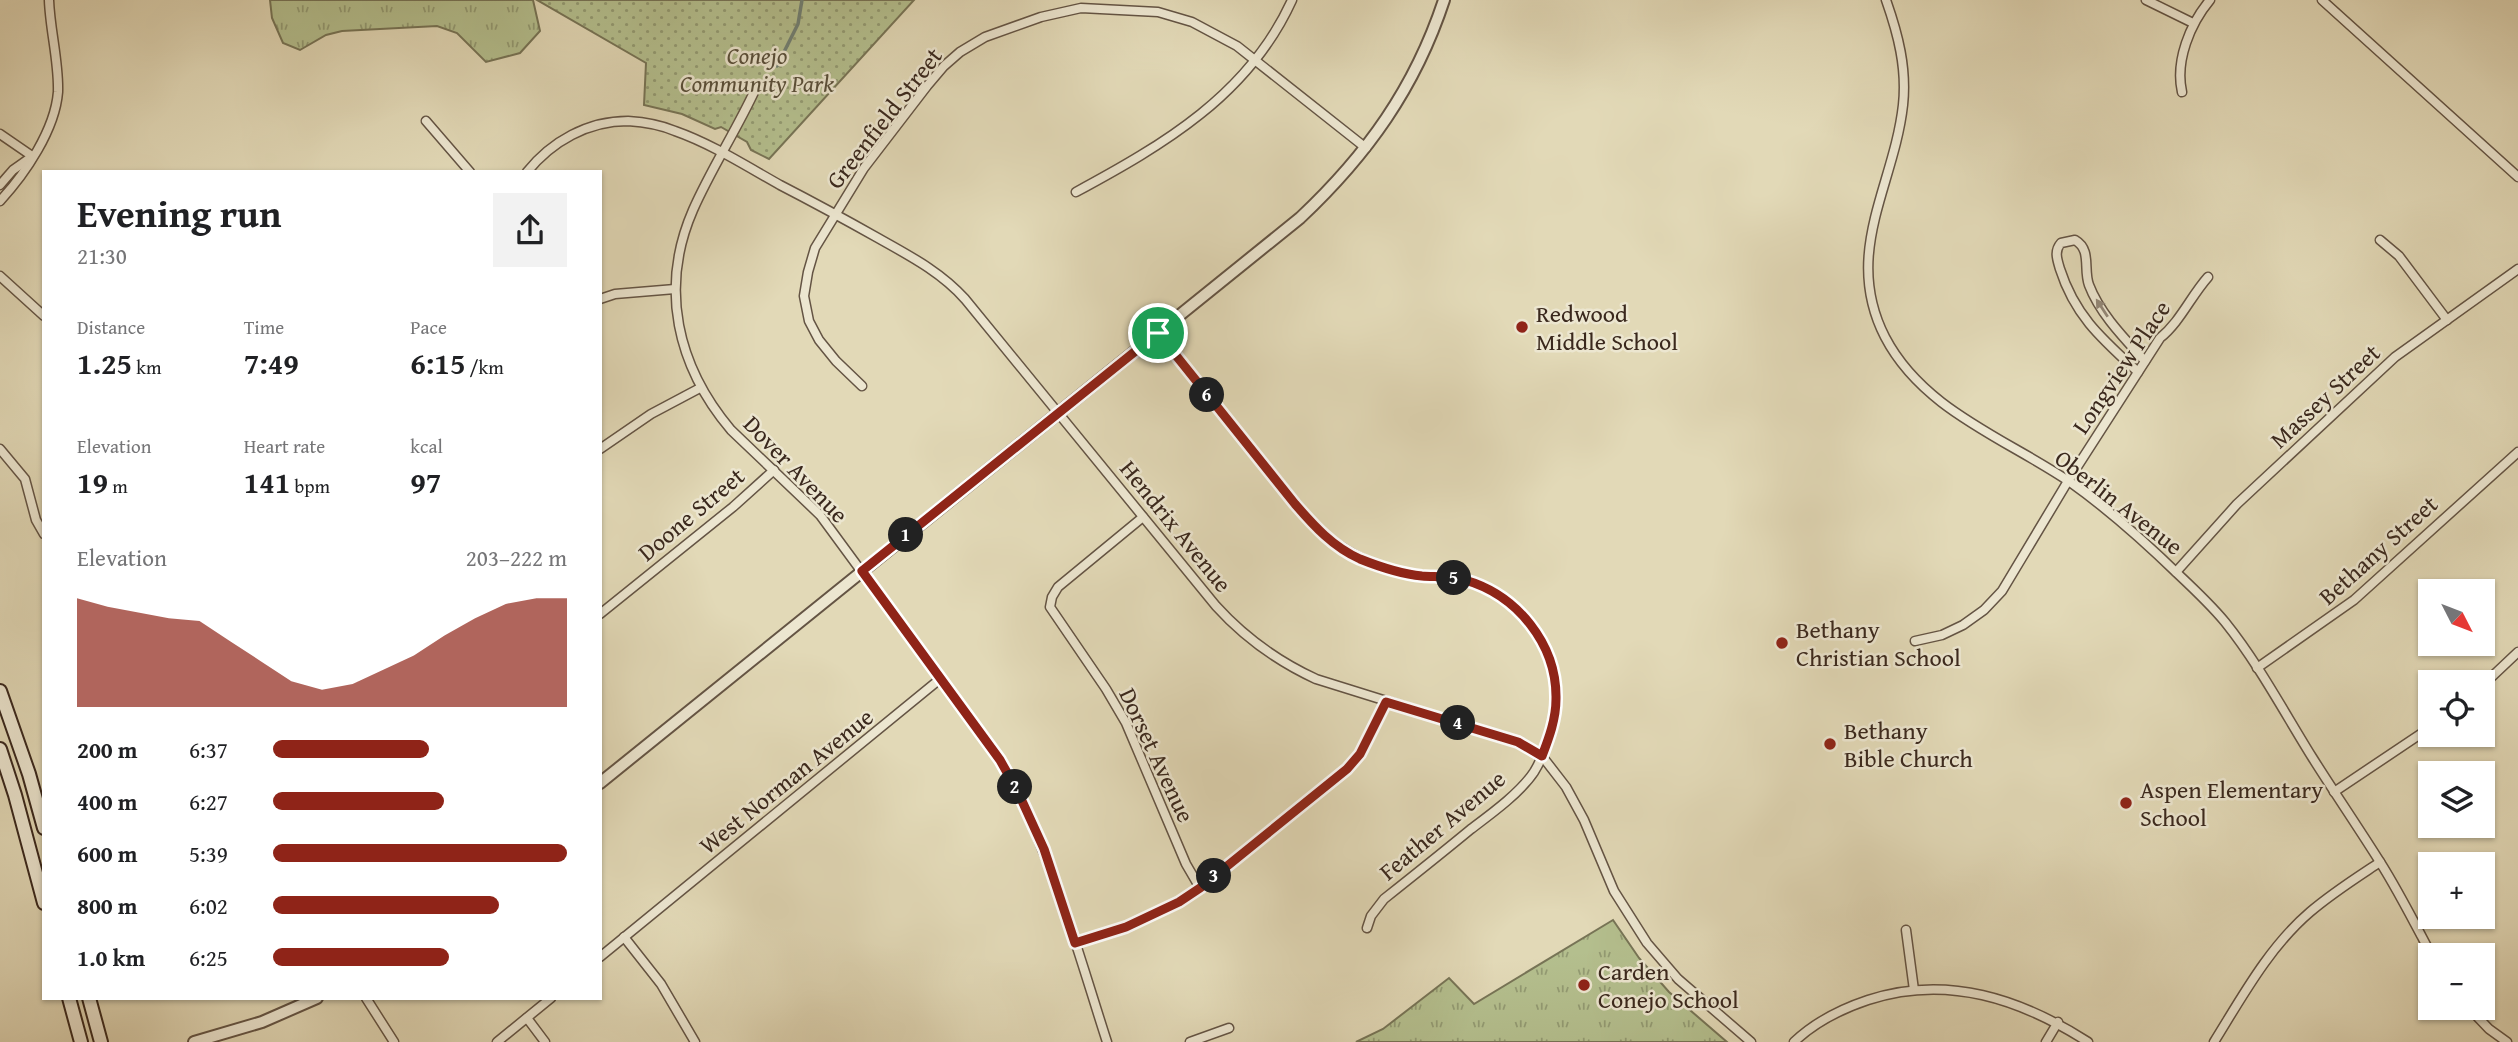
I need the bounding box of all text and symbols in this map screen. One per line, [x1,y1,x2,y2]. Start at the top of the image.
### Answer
park label: Conejo Community Park [680,38,834,101]
street label: Greenfield Street [818,39,951,196]
text: Evening run [77,185,281,241]
button: share [493,193,567,267]
text: 21:30 [77,239,127,272]
street label: Longview Place [2063,293,2179,441]
place label: Redwood Middle School [1536,296,1678,359]
one-way arrow [2096,298,2109,318]
pin [1128,303,1188,363]
text: Distance [77,313,145,341]
text: Time [244,313,284,341]
text: Pace [410,313,447,341]
icon: arrive [1139,314,1177,352]
marker: Redwood Middle School [1514,319,1530,335]
street label: Massey Street [2262,335,2388,456]
text: 1.25 [77,341,132,385]
text: 7:49 [244,341,299,385]
text: 6:15 [410,341,465,385]
text: km [132,353,161,381]
text: /km [465,353,504,381]
pin: 6 [1190,378,1224,412]
text: 6 [1202,380,1211,408]
street label: Dover Avenue [736,407,856,531]
text: Elevation [77,432,151,460]
text: Heart rate [244,432,325,460]
text: kcal [410,432,443,460]
street label: Oberlin Avenue [2047,441,2191,563]
street label: Hendrix Avenue [1112,452,1240,600]
street label: Doone Street [630,459,752,569]
text: 19 [77,460,108,504]
text: 141 [244,460,290,504]
text: 97 [410,460,441,504]
text: m [108,472,128,500]
text: bpm [290,472,330,500]
street label: Bethany Street [2311,487,2446,613]
pin: 1 [888,518,923,552]
text: 1 [901,520,910,548]
text: Elevation [77,541,167,574]
text: 203–222 m [466,541,567,574]
pin: 5 [1436,560,1472,596]
text: 5 [1449,563,1458,591]
north arrow [2418,579,2496,656]
map controls [2418,579,2495,1020]
place label: Bethany Christian School [1796,612,1961,675]
marker: Bethany Christian School [1774,635,1790,651]
button: locate [2418,670,2495,747]
street label: Dorset Avenue [1110,682,1204,828]
street label: West Norman Avenue [691,700,881,862]
pin: 4 [1440,706,1476,740]
text: 4 [1453,708,1462,736]
place label: Bethany Bible Church [1844,713,1973,776]
text: 200 m [77,733,138,766]
text: 6:37 [189,733,228,766]
marker: Bethany Bible Church [1822,736,1838,752]
button: layers [2418,761,2495,838]
street label: Feather Avenue [1371,762,1513,888]
pin: 2 [998,770,1032,804]
text: 2 [1010,772,1019,800]
place label: Aspen Elementary School [2140,772,2323,835]
text: 400 m [77,785,138,818]
text: 6:27 [189,785,228,818]
marker: Aspen Elementary School [2118,795,2134,811]
text: 600 m [77,837,138,870]
text: 5:39 [189,837,228,870]
button: + [2418,852,2495,929]
pin: 3 [1196,858,1232,894]
text: 3 [1209,861,1218,889]
text: 800 m [77,889,138,922]
text: 6:02 [189,889,228,922]
text: 1.0 km [77,941,145,974]
text: 6:25 [189,941,228,974]
button: − [2418,943,2495,1020]
place label: Carden Conejo School [1598,954,1739,1017]
marker: Carden Conejo School [1576,977,1592,993]

